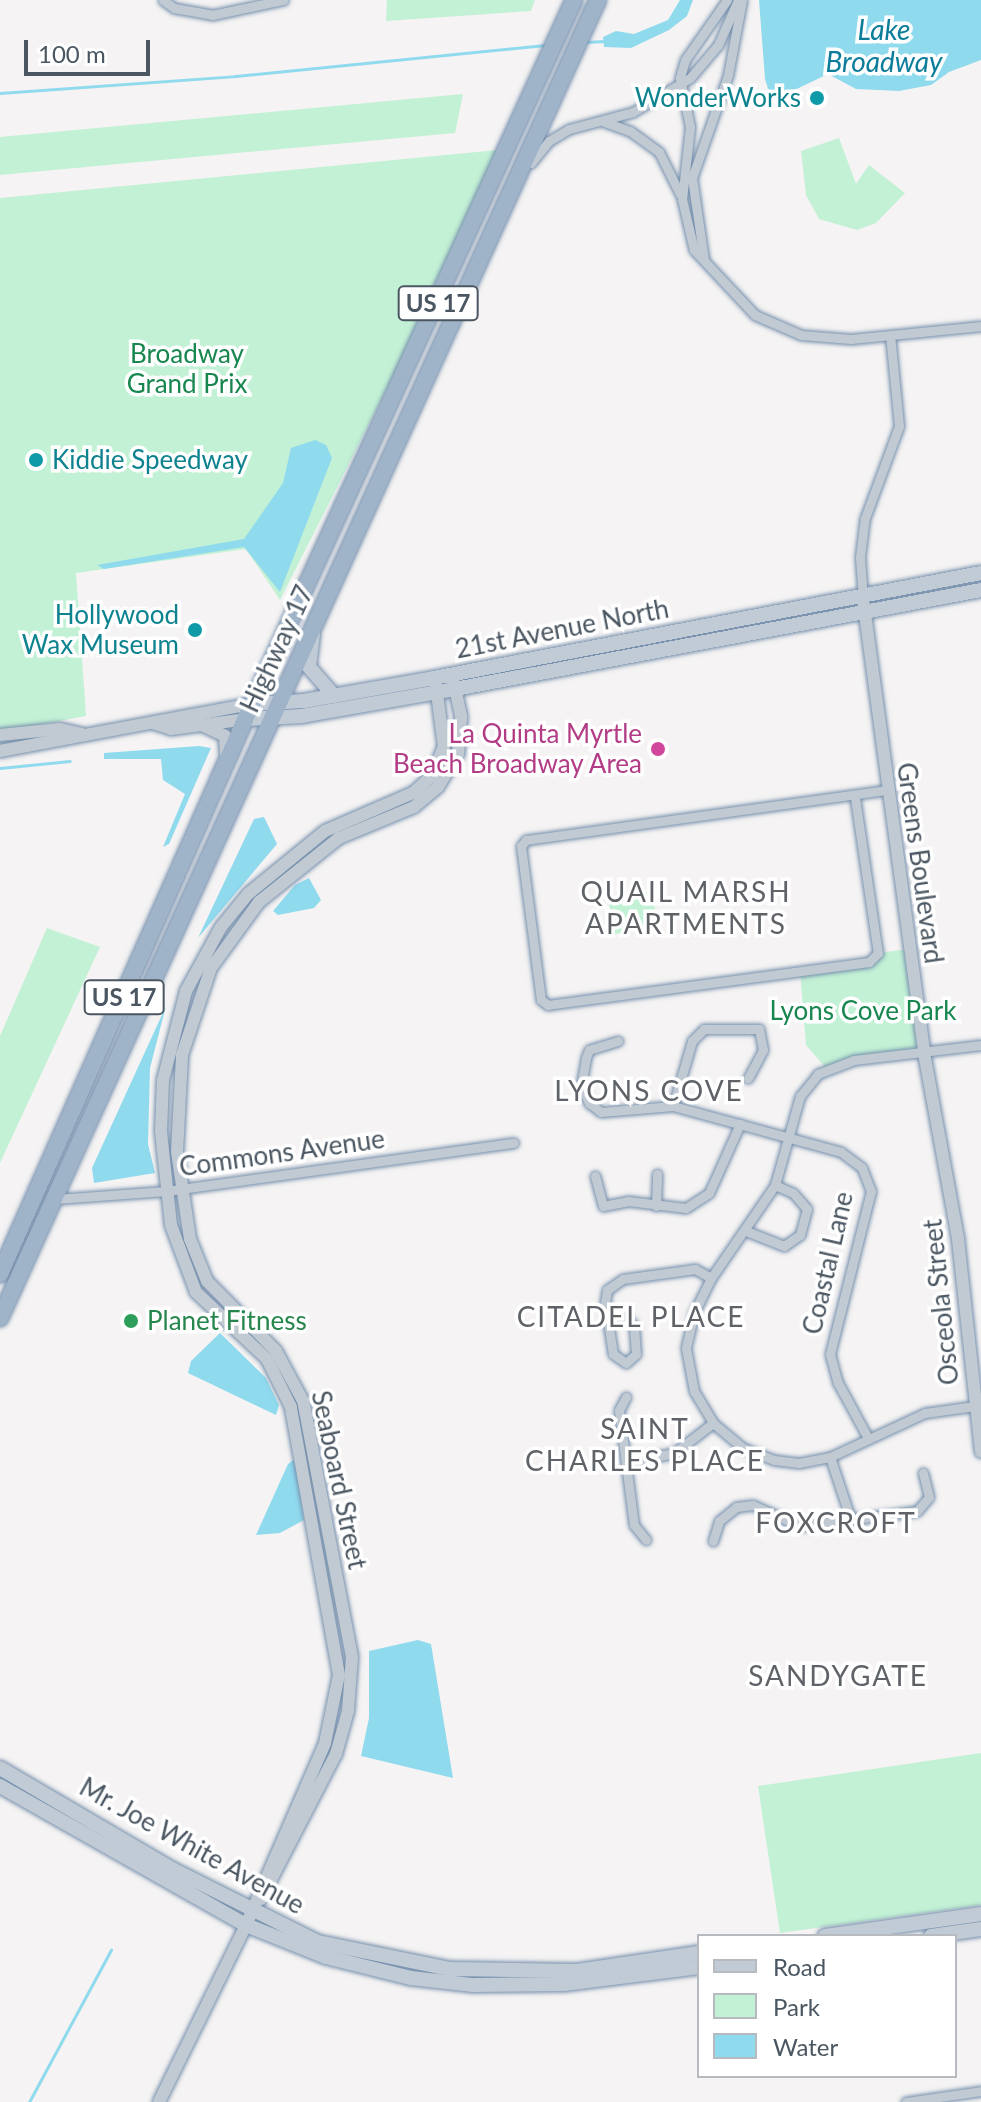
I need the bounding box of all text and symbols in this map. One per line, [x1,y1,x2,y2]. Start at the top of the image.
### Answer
water label: Lake Broadway [826,12,942,78]
scale bar [28,24,154,74]
text: 100 m [38,39,106,68]
place label: WonderWorks [635,82,801,114]
marker: WonderWorks [808,89,826,107]
road number: US 17 [396,283,480,323]
park label: Broadway Grand Prix [127,338,247,400]
place label: Kiddie Speedway [52,444,248,476]
marker: Kiddie Speedway [27,451,45,469]
street label: Highway 17 [234,580,320,718]
street label: 21st Avenue North [452,593,672,665]
place label: Hollywood Wax Museum [22,599,179,660]
marker: Hollywood Wax Museum [186,621,204,639]
place label: La Quinta Myrtle Beach Broadway Area [391,718,642,780]
marker: La Quinta Myrtle Beach Broadway Area [649,740,667,758]
street label: Greens Boulevard [890,761,950,965]
district label: QUAIL MARSH APARTMENTS [580,874,792,940]
road number: US 17 [82,977,166,1017]
park label: Lyons Cove Park [770,995,956,1027]
district label: LYONS COVE [554,1073,744,1107]
street label: Commons Avenue [177,1123,387,1183]
street label: Coastal Lane [796,1189,860,1337]
street label: Osceola Street [917,1217,965,1387]
district label: CITADEL PLACE [516,1299,746,1333]
place label: Planet Fitness [147,1305,307,1337]
marker: Planet Fitness [122,1312,140,1330]
street label: Seaboard Street [305,1388,373,1572]
district label: SAINT CHARLES PLACE [525,1411,765,1477]
district label: FOXCROFT [755,1505,917,1539]
district label: SANDYGATE [748,1658,928,1692]
street label: Mr. Joe White Avenue [73,1771,311,1921]
legend [697,1934,957,2078]
text: Road [773,1952,826,1981]
text: Park [773,1992,820,2021]
text: Water [773,2032,838,2061]

